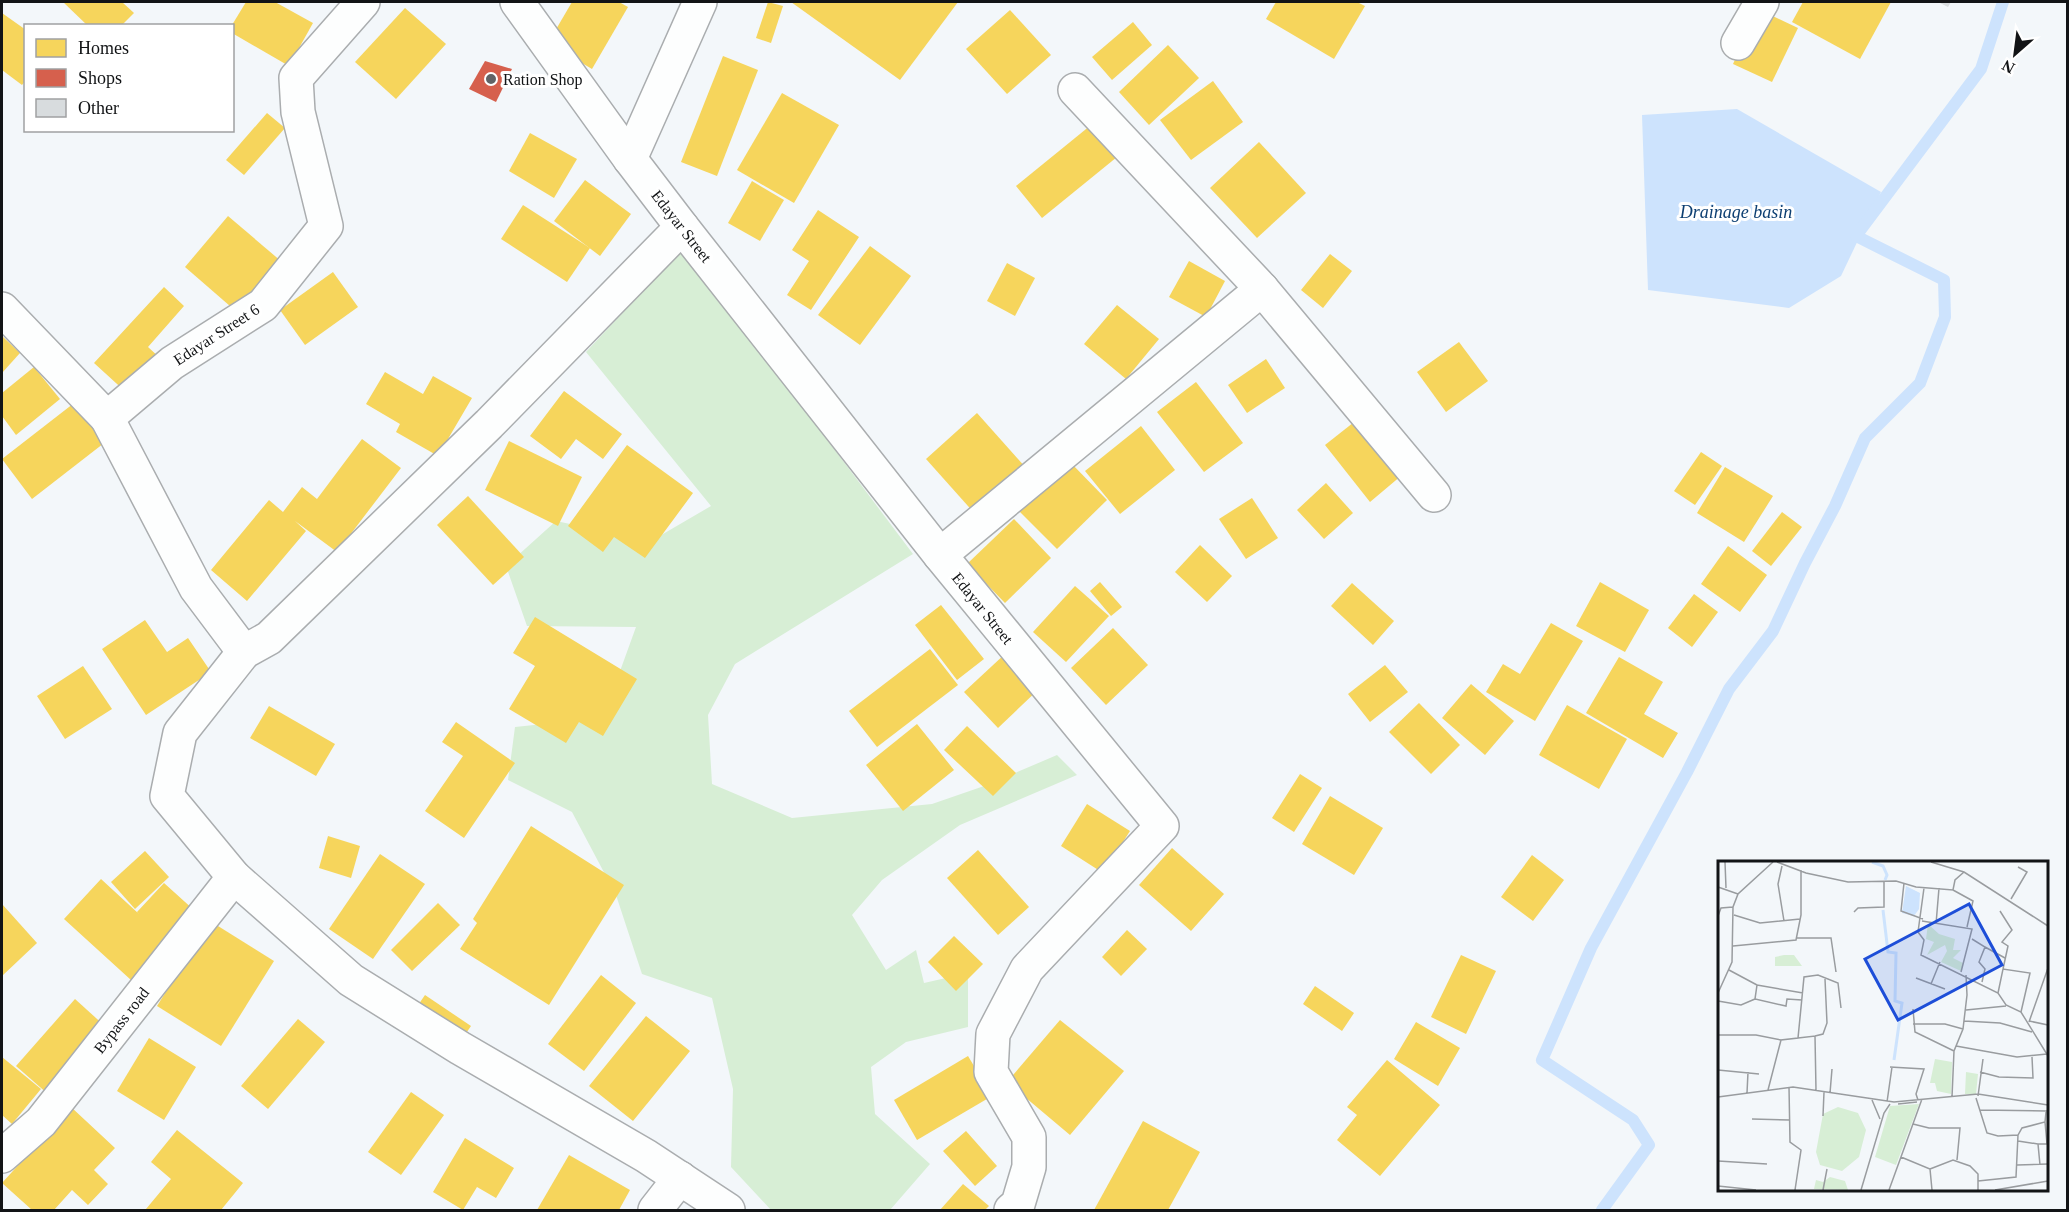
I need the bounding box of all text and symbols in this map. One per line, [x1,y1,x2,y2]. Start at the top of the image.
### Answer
legend [24,24,234,132]
north arrow [1985,24,2045,84]
text: Homes [78,38,129,58]
text: N [1999,56,2017,77]
text: Shops [78,68,122,88]
place label: Ration Shop [503,71,583,89]
marker: Ration Shop [484,72,498,86]
text: Other [78,98,119,118]
street label: Edayar Street [647,187,715,267]
water label: Drainage basin [1679,202,1792,222]
street label: Edayar Street 6 [170,300,263,369]
street label: Edayar Street [948,569,1017,648]
inset map [1718,861,2048,1191]
street label: Bypass road [90,984,153,1057]

